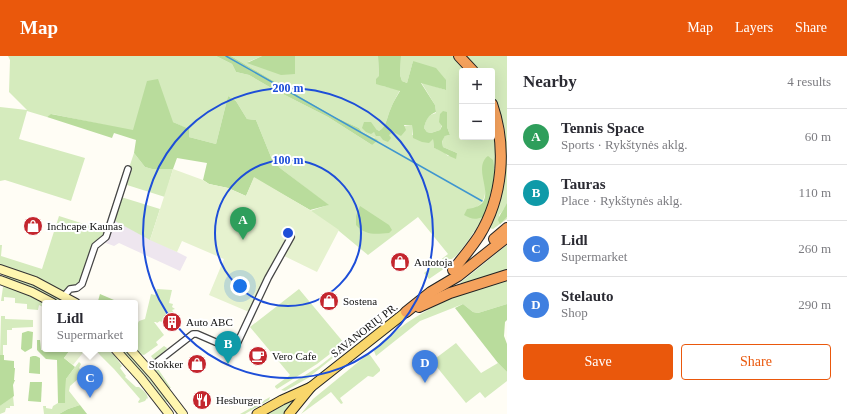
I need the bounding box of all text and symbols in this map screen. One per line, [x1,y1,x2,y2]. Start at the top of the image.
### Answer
text: Map [20,17,58,38]
text: Map [687,20,713,35]
text: Layers [735,20,773,35]
text: Share [795,20,827,35]
map controls [459,68,495,140]
button: + [459,68,495,104]
text: Nearby [523,72,577,91]
text: 4 results [787,74,831,89]
text: 200 m [273,81,304,95]
button: − [459,104,495,140]
text: Tennis Space [561,120,644,136]
text: A [531,129,541,144]
text: 60 m [805,129,831,144]
text: Sports · Rykštynės aklg. [561,137,688,152]
text: 100 m [273,153,304,167]
text: Tauras [561,176,605,192]
text: B [532,185,540,200]
text: 110 m [799,185,831,200]
text: Place · Rykštynės aklg. [561,193,683,208]
pin: A [230,207,256,240]
shop icon: Inchcape Kaunas [22,215,44,237]
place label: Inchcape Kaunas [47,220,122,232]
centre of rings [281,226,295,240]
text: Lidl [561,232,588,248]
text: C [531,241,541,256]
text: 260 m [798,241,831,256]
text: Supermarket [561,249,627,264]
shop icon: Autotoja [389,251,411,273]
place label: Autotoja [414,256,453,268]
your location [230,276,250,296]
text: Stelauto [561,288,614,304]
shop icon: Sostena [318,290,340,312]
place label: Sostena [343,295,377,307]
text: D [531,297,541,312]
text: 290 m [798,297,831,312]
popup [42,300,138,352]
street label: SAVANORIŲ PR. [328,300,400,360]
text: Shop [561,305,588,320]
text: Lidl [57,310,83,326]
building icon: Auto ABC [161,311,183,333]
place label: Auto ABC [186,316,233,328]
text: Supermarket [57,327,123,342]
pin: B [215,331,241,364]
button: Save [523,344,673,380]
button: Share [681,344,831,380]
cafe icon: Vero Cafe [247,345,269,367]
place label: Vero Cafe [272,350,316,362]
pin: D [412,350,438,383]
shop icon: Stokker [186,353,208,375]
place label: Stokker [149,358,183,370]
pin: C [77,365,103,398]
restaurant icon: Hesburger [191,389,213,411]
place label: Hesburger [216,394,262,406]

